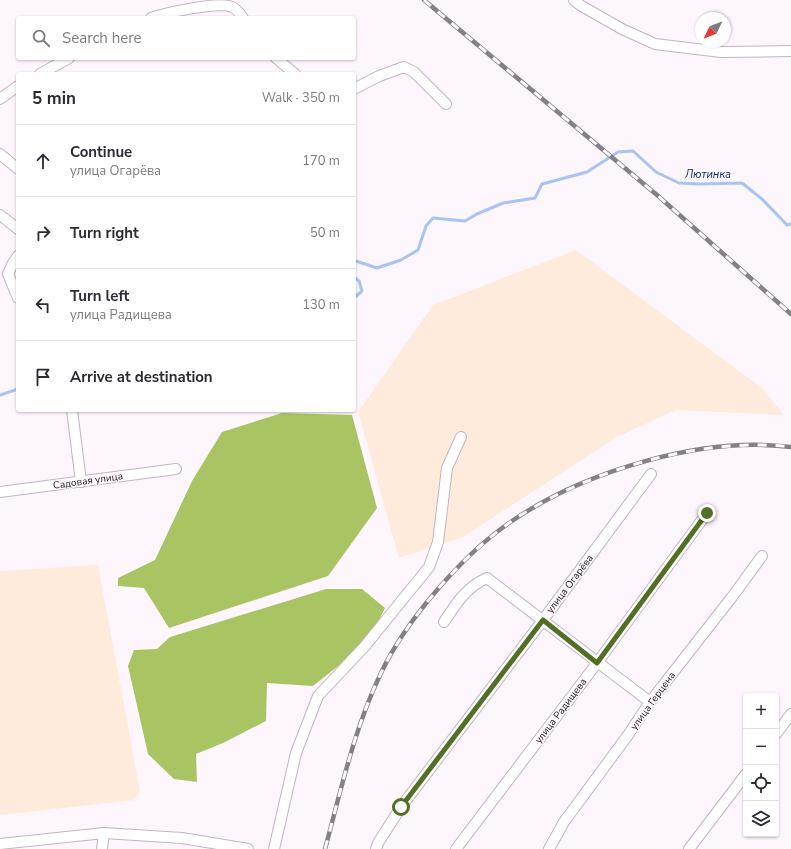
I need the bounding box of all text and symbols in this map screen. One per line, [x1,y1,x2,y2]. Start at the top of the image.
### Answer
north arrow [695,12,731,48]
search box [16,16,356,60]
icon: search [30,27,52,49]
text: Search here [62,28,142,48]
text: 5 min [32,87,76,110]
text: Walk · 350 m [262,89,340,107]
text: Continue [70,142,132,162]
icon: ahead [32,150,54,172]
text: 170 m [302,152,340,170]
text: улица Огарёва [70,162,161,180]
water label: Лютинка [684,167,731,182]
icon: right [32,222,54,244]
text: Turn right [70,223,139,243]
text: 50 m [310,224,340,242]
text: Turn left [70,286,129,306]
icon: left [32,294,54,316]
text: 130 m [302,296,340,314]
text: улица Радищева [70,306,172,324]
icon: arrive [32,366,54,388]
text: Arrive at destination [70,367,213,387]
street label: Садовая улица [52,469,124,493]
route end [698,504,716,522]
street label: улица Огарёва [543,552,597,616]
street label: улица Герцена [627,669,679,733]
street label: улица Радищева [532,675,590,747]
map controls [743,693,779,837]
button: + [743,693,779,729]
button: − [743,729,779,765]
button: locate [743,765,779,801]
route start [392,798,410,816]
button: layers [743,801,779,837]

